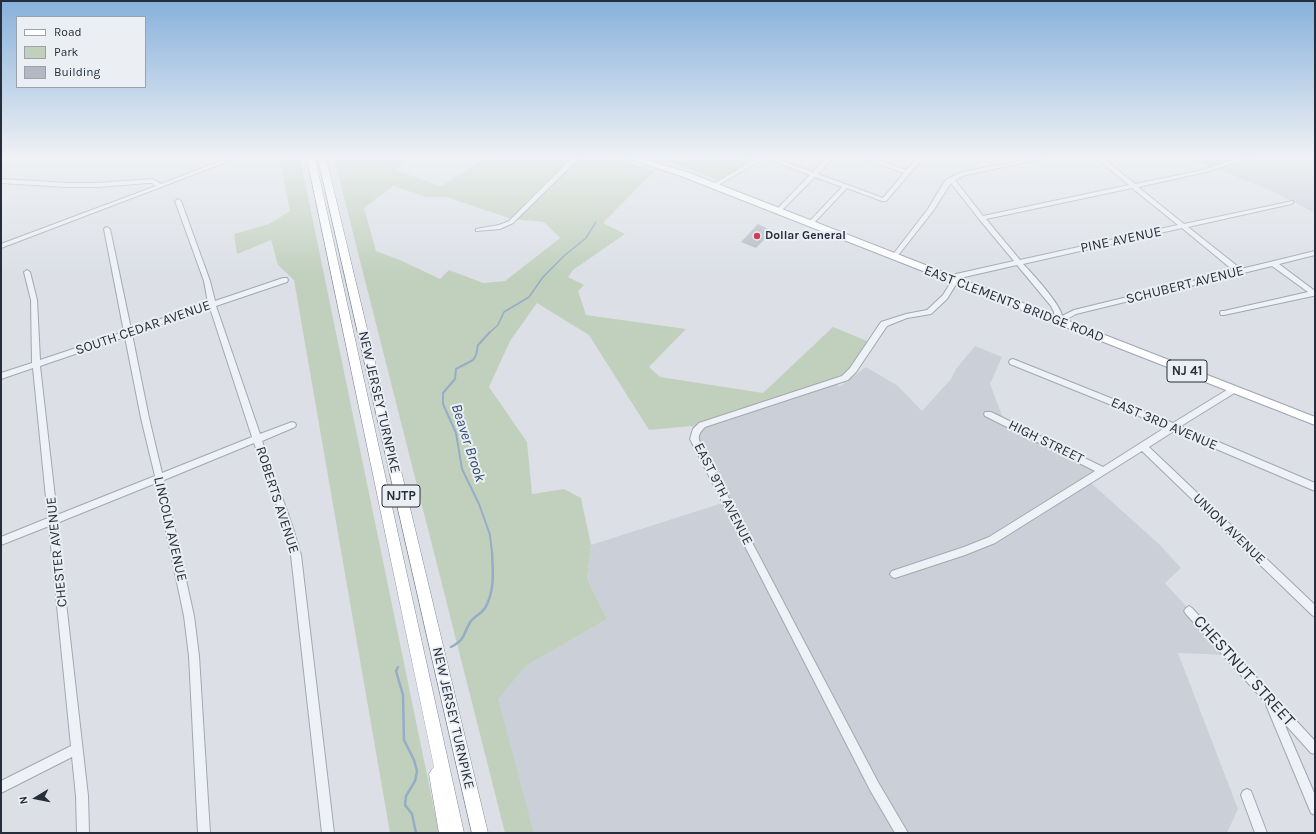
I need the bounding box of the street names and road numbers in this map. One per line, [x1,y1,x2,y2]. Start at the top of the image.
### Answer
street label: PINE AVENUE [1079,223,1163,257]
street label: EAST CLEMENTS BRIDGE ROAD [922,262,1106,346]
street label: SCHUBERT AVENUE [1124,262,1246,308]
street label: SOUTH CEDAR AVENUE [73,297,213,359]
street label: NEW JERSEY TURNPIKE [355,329,403,475]
road number: NJ 41 [1167,360,1207,382]
street label: EAST 3RD AVENUE [1108,394,1220,454]
street label: HIGH STREET [1006,417,1086,467]
street label: EAST 9TH AVENUE [690,440,756,548]
street label: ROBERTS AVENUE [252,444,302,556]
street label: LINCOLN AVENUE [150,475,190,583]
road number: NJTP [382,485,420,507]
street label: UNION AVENUE [1189,490,1269,568]
street label: CHESTER AVENUE [43,496,71,608]
street label: CHESTNUT STREET [1189,611,1299,731]
street label: NEW JERSEY TURNPIKE [429,645,477,791]

